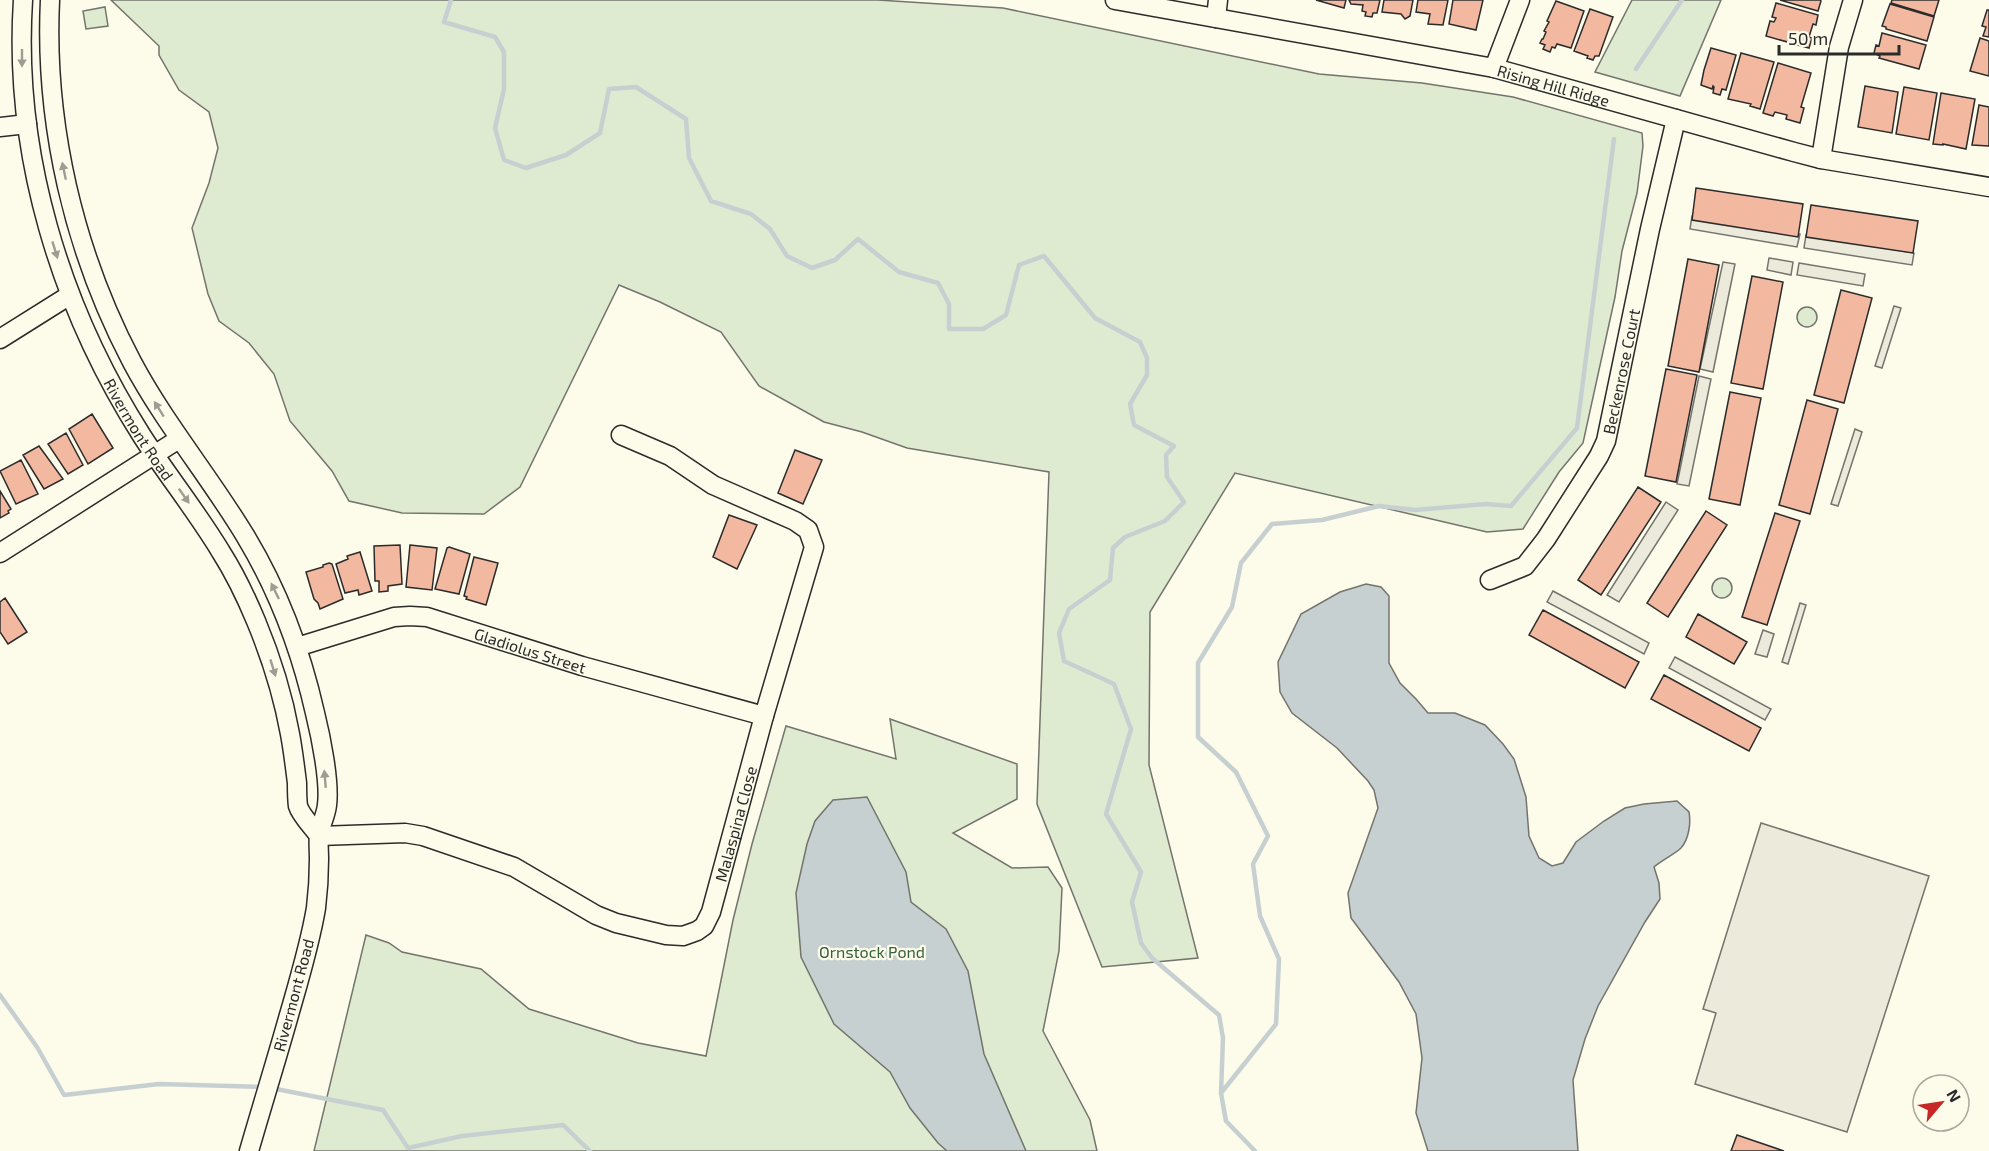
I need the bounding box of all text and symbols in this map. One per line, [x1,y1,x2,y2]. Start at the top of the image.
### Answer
scale bar [1779,18,1899,56]
text: 50 m [1788,27,1828,49]
one-way arrow [17,49,27,68]
street label: Rising Hill Ridge [1495,60,1612,109]
one-way arrow [59,161,69,180]
one-way arrow [51,241,60,259]
street label: Beckenrose Court [1598,307,1643,436]
street label: Rivermont Road [101,375,178,483]
one-way arrow [154,401,165,417]
one-way arrow [178,487,190,503]
one-way arrow [270,583,279,600]
street label: Gladiolus Street [472,623,588,676]
one-way arrow [269,659,278,677]
street label: Malaspina Close [710,764,760,884]
one-way arrow [321,769,330,788]
street label: Rivermont Road [269,936,317,1054]
park label: Ornstock Pond [819,942,925,961]
north arrow [1911,1073,1971,1133]
text: N [1943,1086,1966,1105]

